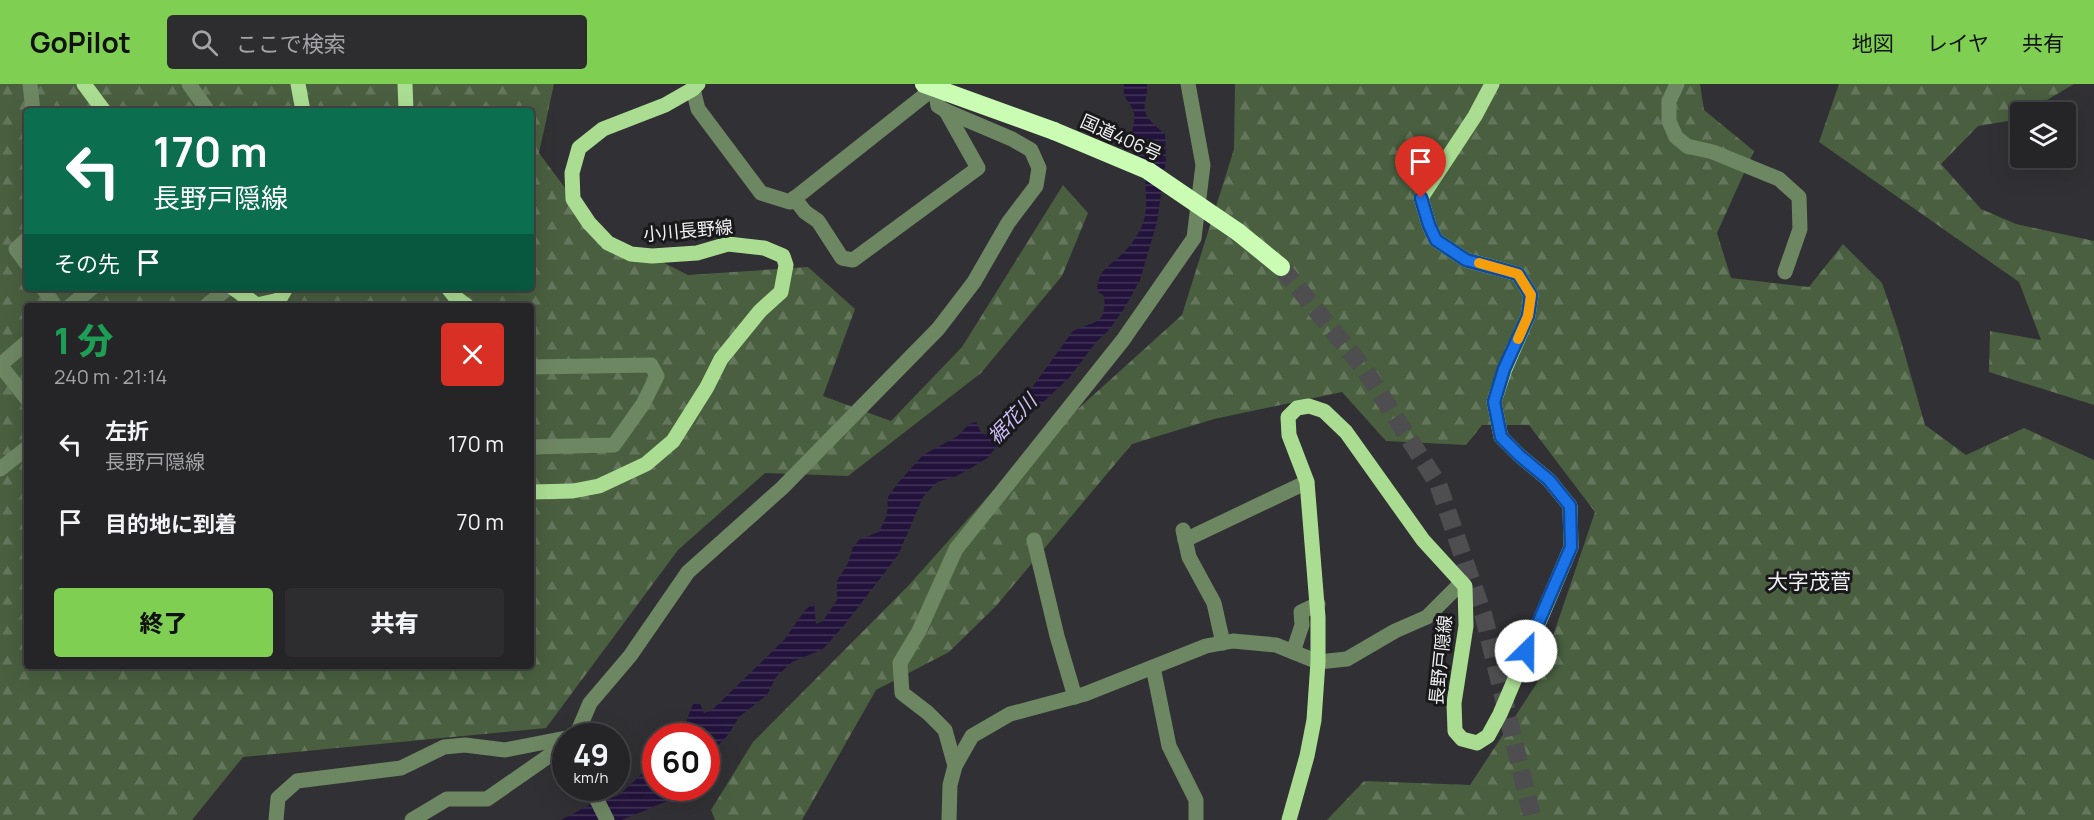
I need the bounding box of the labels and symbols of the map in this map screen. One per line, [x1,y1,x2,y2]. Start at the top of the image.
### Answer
street label: 国道406号 [1077,108,1166,166]
pin [1395,136,1446,198]
street label: 小川長野線 [642,214,734,246]
water label: 裾花川 [981,386,1044,450]
district label: 大字茂菅 [1767,567,1851,595]
street label: 長野戸隠線 [1423,614,1457,706]
position arrow [1494,619,1558,683]
speed limit sign: 60 [642,723,720,801]

